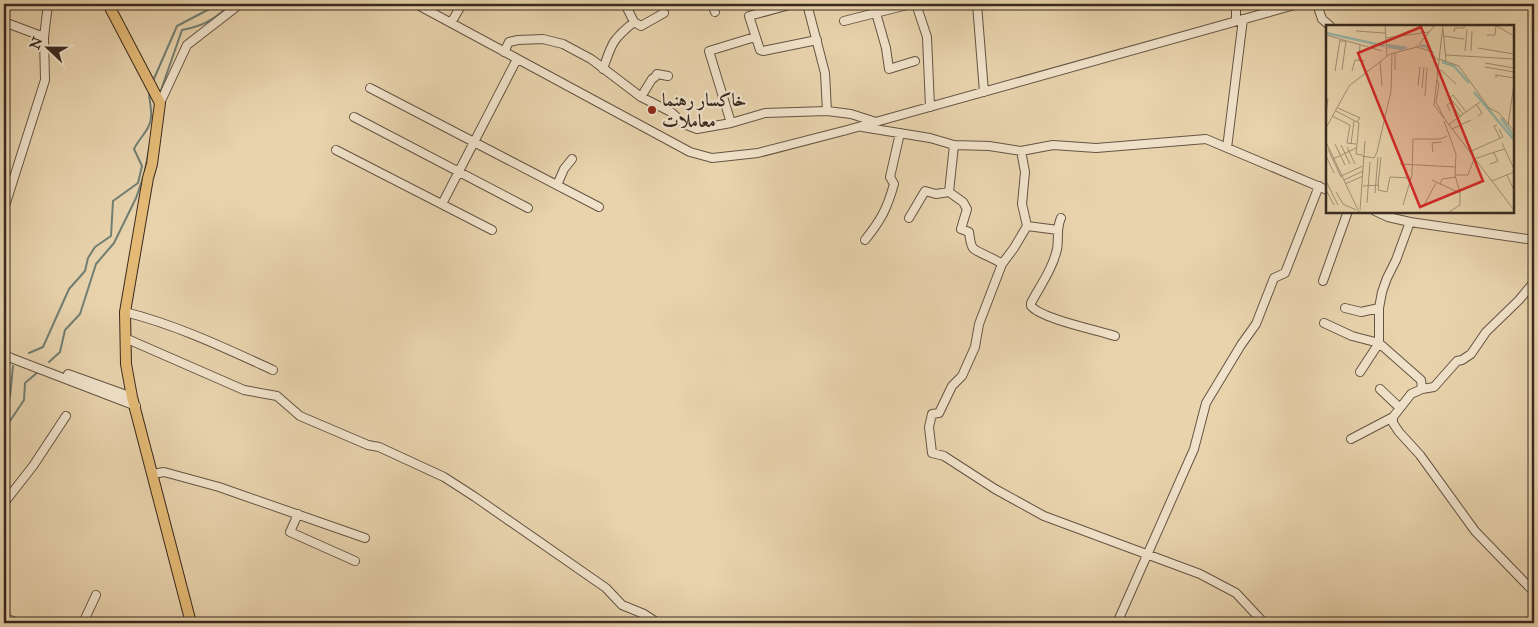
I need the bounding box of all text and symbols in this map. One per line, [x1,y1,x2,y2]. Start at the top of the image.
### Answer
north arrow [22,22,72,72]
inset map [1326,25,1513,212]
text: N [26,35,47,52]
place label: خاکسار رهنما معاملات [662,89,747,132]
marker: خاکسار رهنما معاملات [646,104,658,116]

